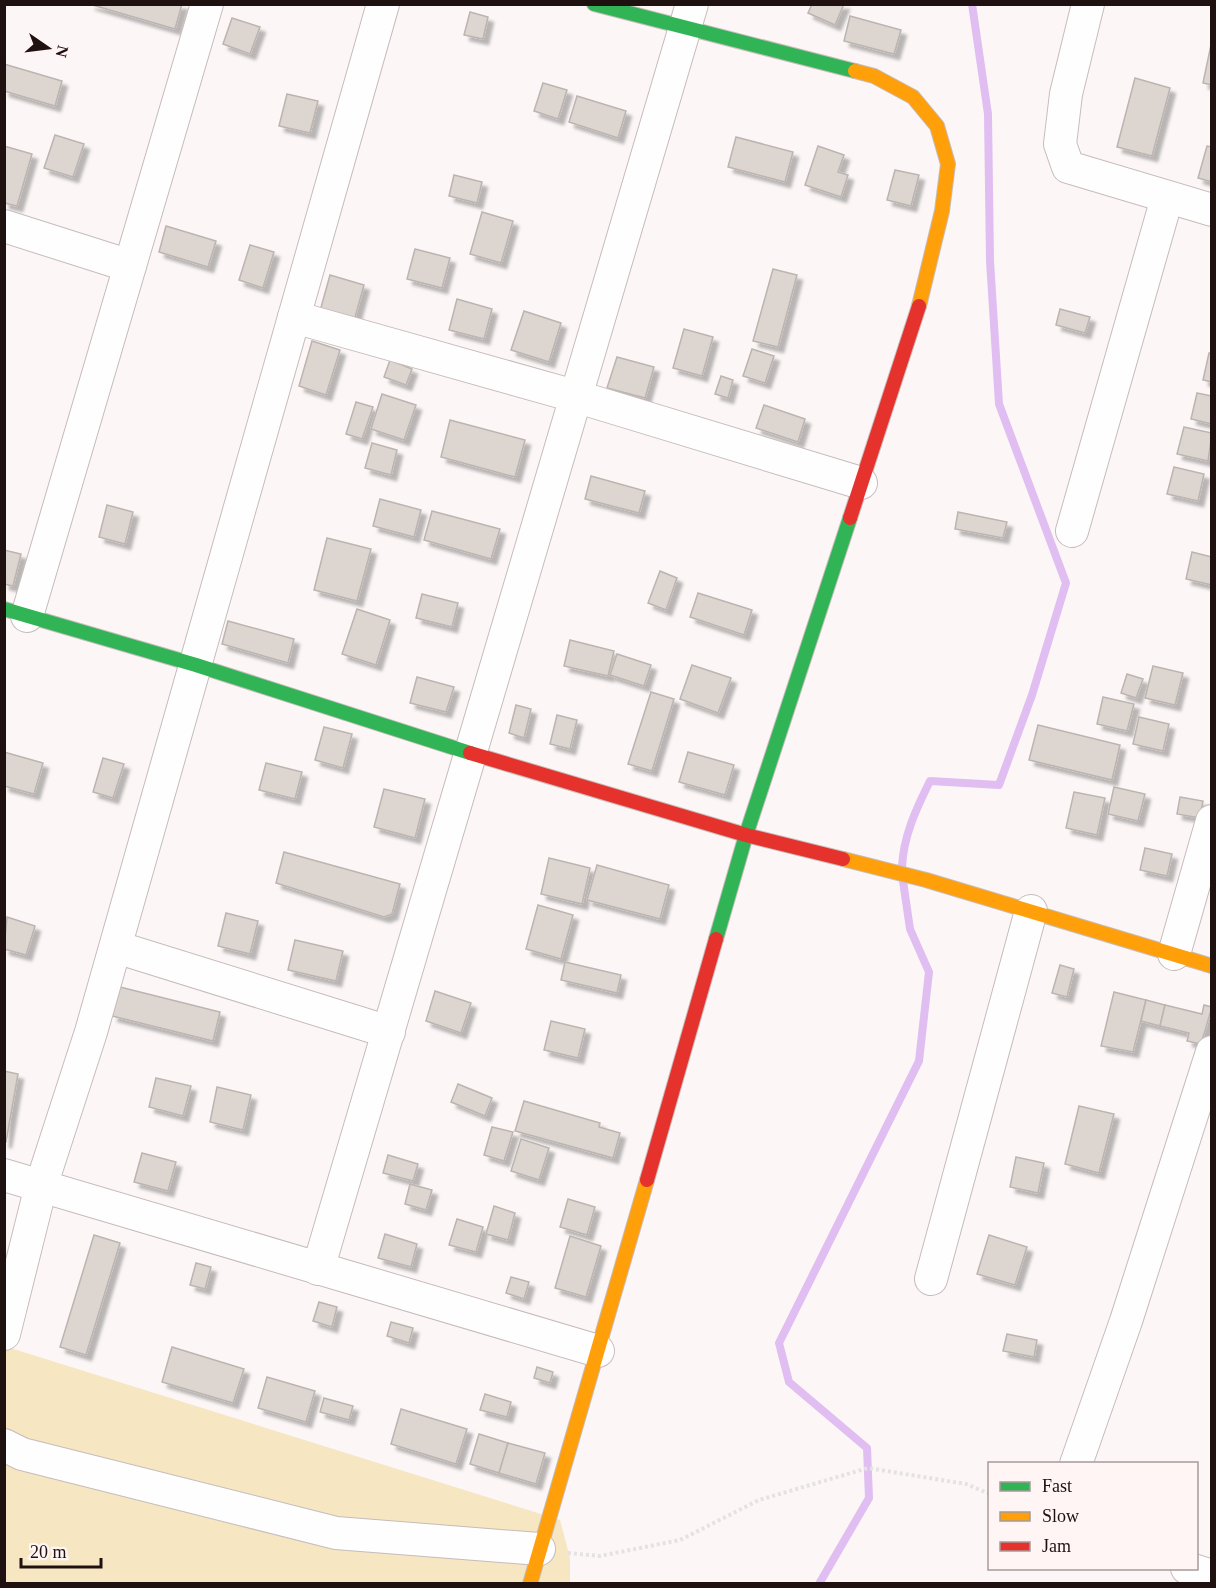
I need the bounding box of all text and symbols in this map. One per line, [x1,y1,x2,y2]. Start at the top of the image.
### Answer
north arrow [18,18,78,78]
text: N [52,44,72,60]
legend [988,1462,1198,1570]
text: Fast [1042,1476,1072,1496]
text: Slow [1042,1506,1079,1526]
scale bar [21,1531,100,1569]
text: Jam [1042,1536,1071,1556]
text: 20 m [30,1542,67,1562]

